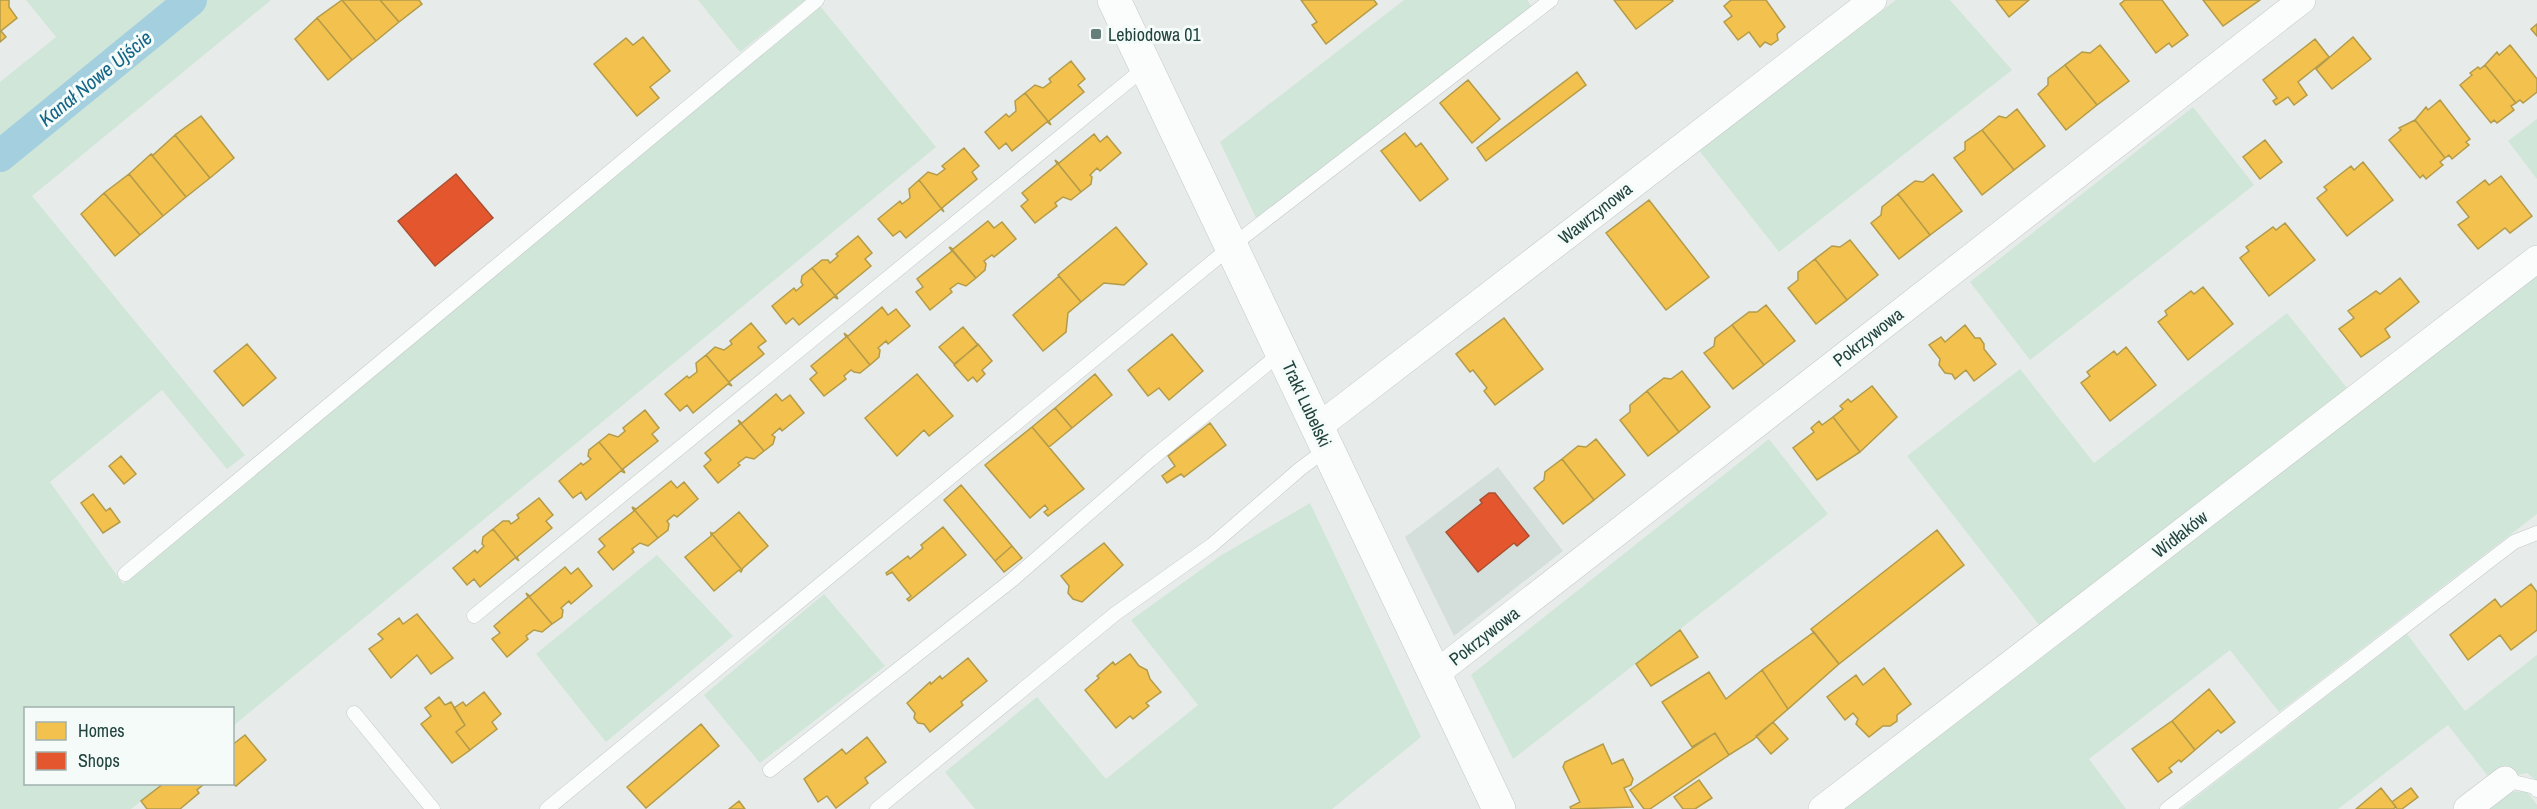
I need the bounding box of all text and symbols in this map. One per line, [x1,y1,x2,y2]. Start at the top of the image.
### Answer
place label: Lebiodowa 01 [1108,22,1202,47]
water label: Kanał Nowe Ujście [33,24,157,132]
marker: Lebiodowa 01 [1089,27,1103,41]
street label: Wawrzynowa [1553,176,1637,250]
street label: Pokrzywowa [1828,302,1908,372]
street label: Trakt Lubelski [1276,357,1338,451]
street label: Widłaków [2147,504,2213,564]
street label: Pokrzywowa [1444,601,1524,671]
legend [24,707,234,785]
text: Homes [78,718,125,743]
text: Shops [78,748,120,773]

